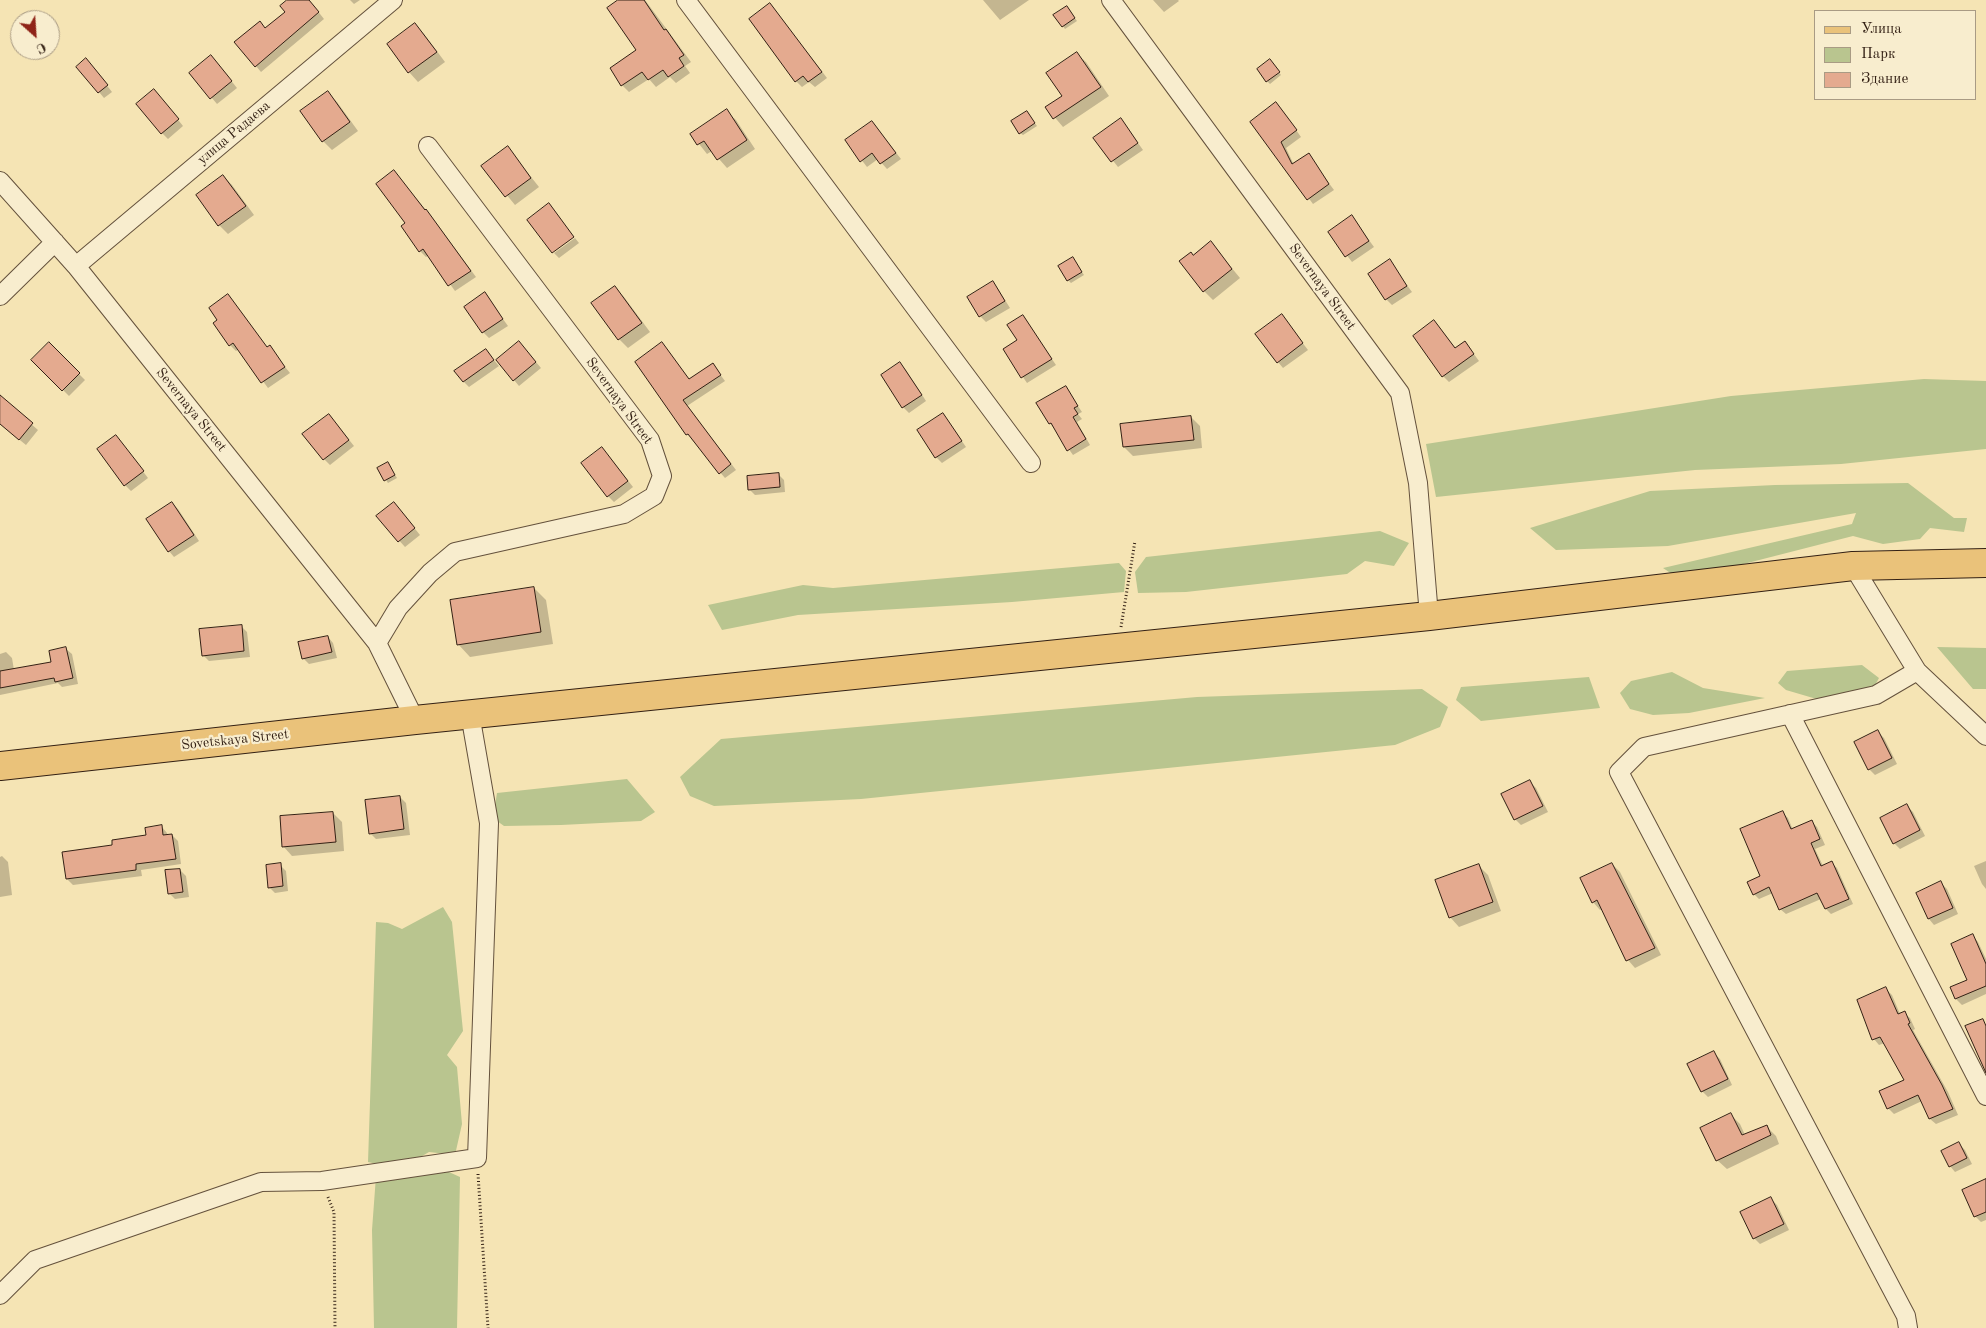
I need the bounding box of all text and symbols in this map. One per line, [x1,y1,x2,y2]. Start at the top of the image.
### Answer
north arrow [10,10,60,60]
legend [1814,10,1976,100]
text: Улица [1861,22,1902,37]
text: С [34,39,48,56]
text: Парк [1861,47,1896,62]
text: Здание [1861,72,1908,87]
street label: улица Радаева [194,98,274,168]
street label: Severnaya Street [1285,240,1359,334]
street label: Severnaya Street [582,354,656,448]
street label: Severnaya Street [152,365,230,455]
street label: Sovetskaya Street [180,726,290,754]

